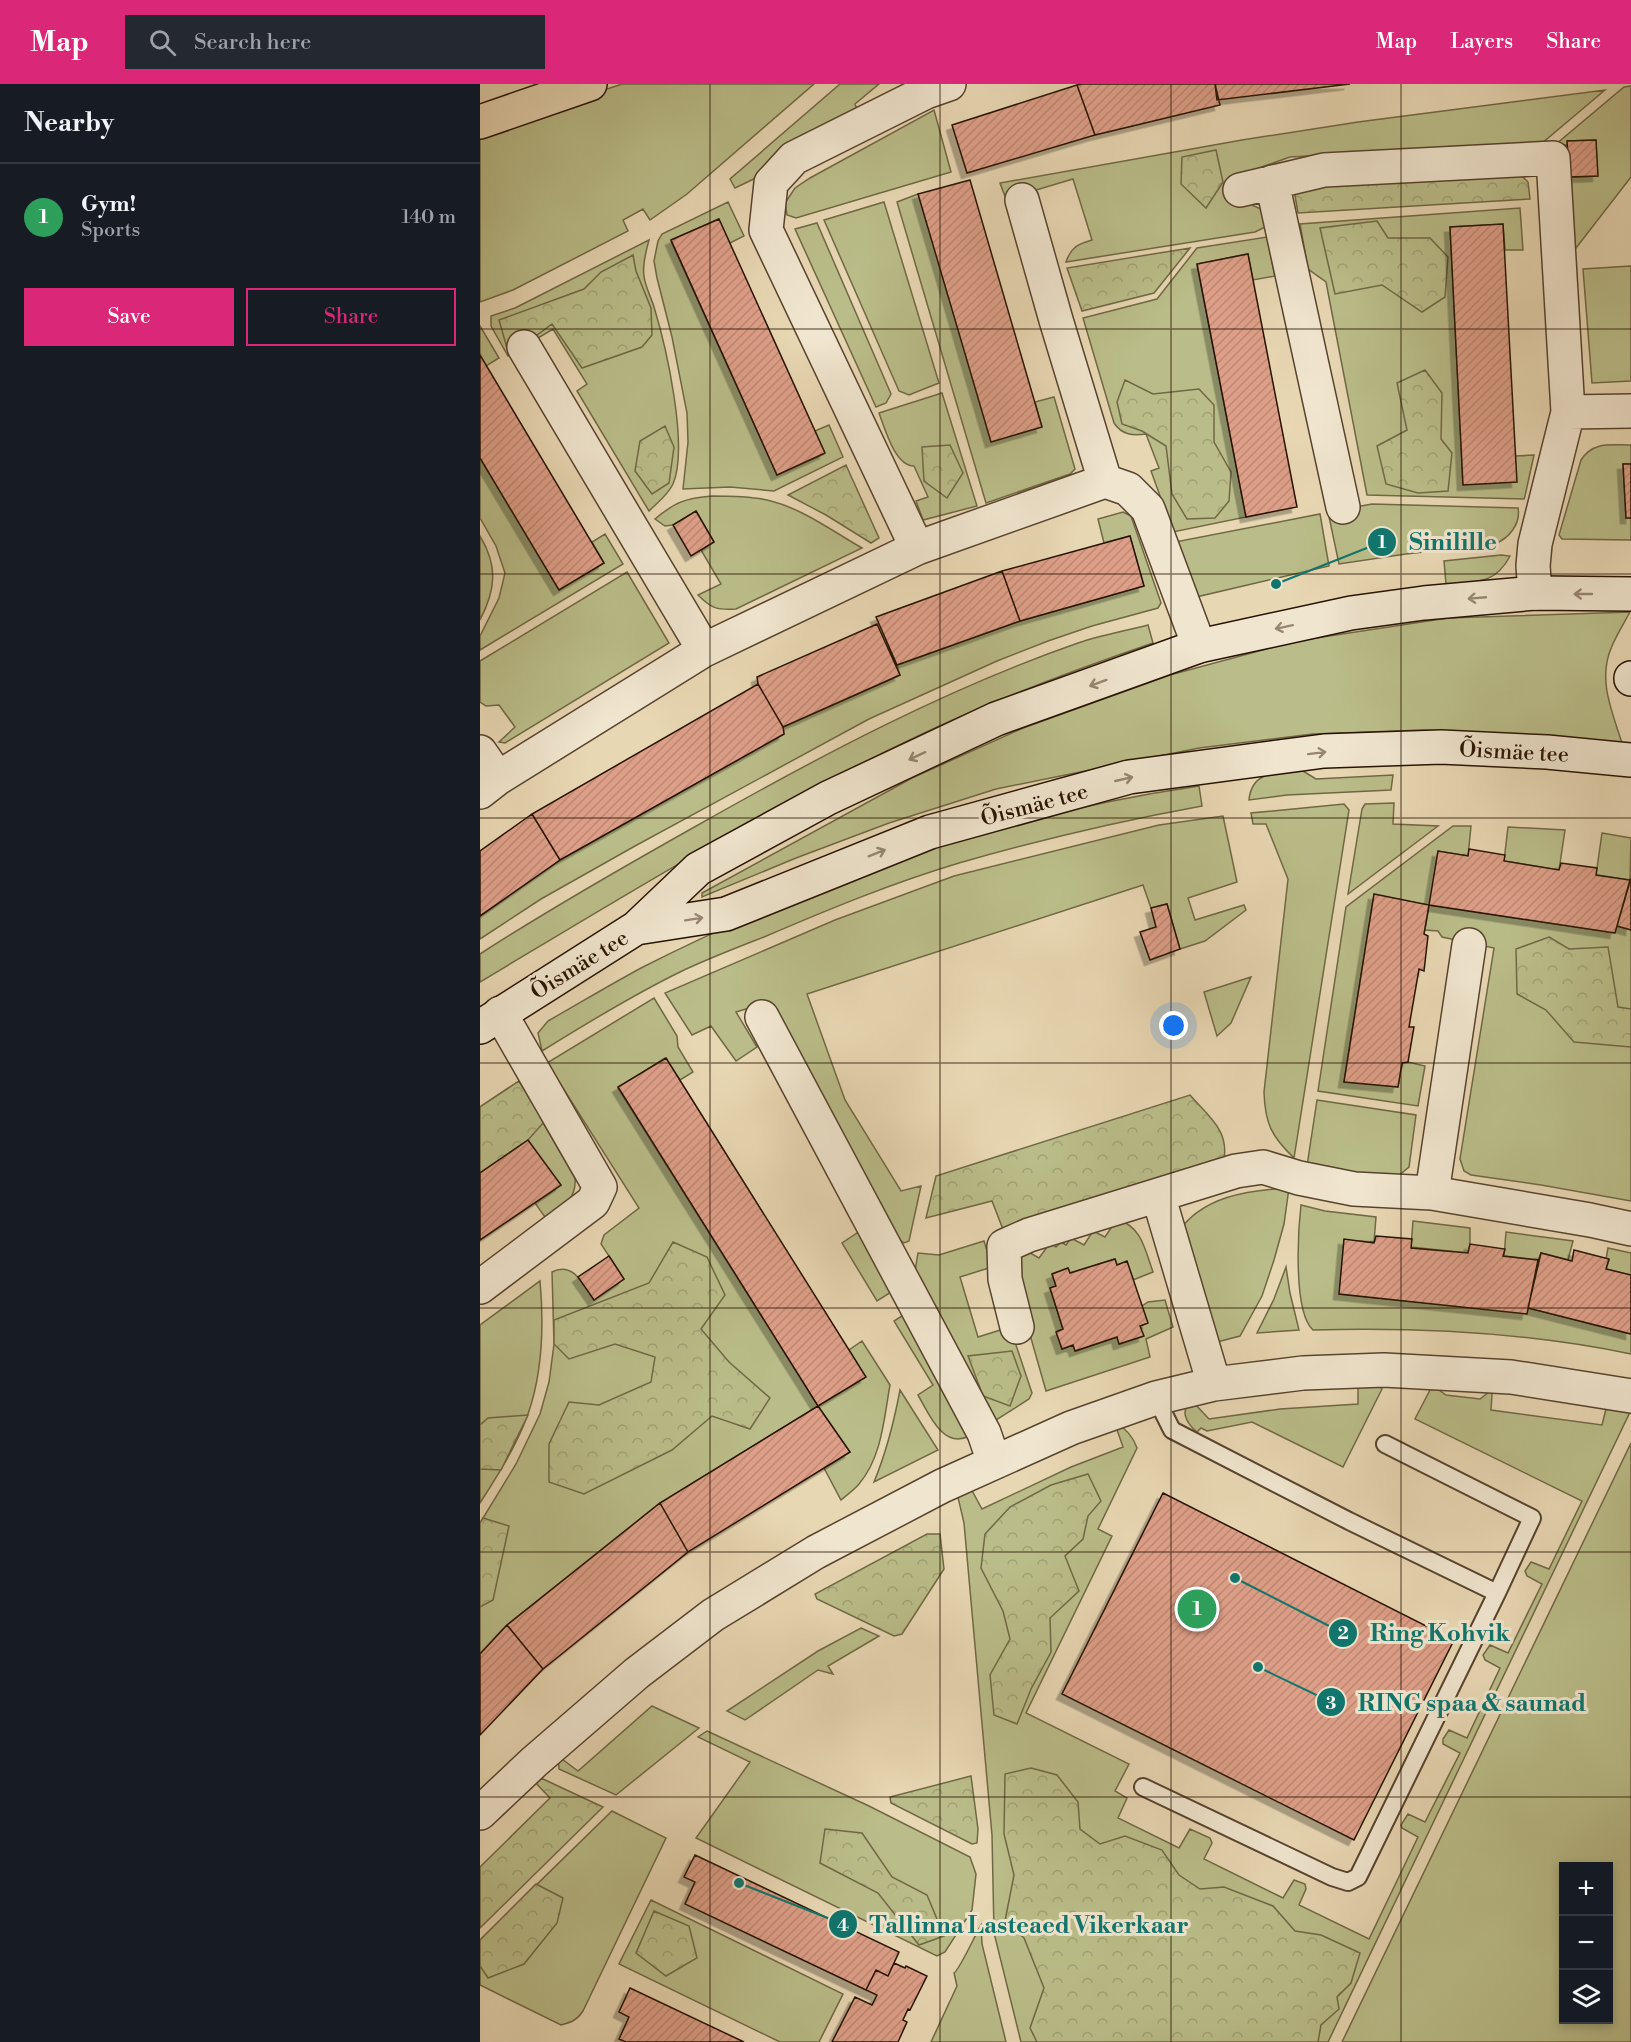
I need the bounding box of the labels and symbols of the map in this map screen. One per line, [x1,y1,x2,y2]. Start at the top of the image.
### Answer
callout: Sinilille [1367,521,1509,563]
text: Sinilille [1409,528,1497,558]
text: 1 [1378,531,1387,554]
one-way arrow [1574,588,1594,600]
one-way arrow [1467,593,1487,604]
one-way arrow [1275,622,1295,633]
one-way arrow [1089,678,1108,689]
street label: Õismäe tee [1458,735,1570,769]
one-way arrow [1307,747,1326,758]
one-way arrow [909,750,927,762]
one-way arrow [1114,773,1133,785]
street label: Õismäe tee [978,777,1091,833]
one-way arrow [867,847,886,858]
one-way arrow [684,913,703,924]
street label: Õismäe tee [525,924,634,1006]
your location [1159,1011,1188,1040]
pin: 1 [1178,1586,1216,1631]
callout: Ring Kohvik [1328,1612,1522,1654]
text: Ring Kohvik [1370,1619,1511,1649]
text: 2 [1337,1622,1349,1645]
callout: RING spaa & saunad [1316,1681,1598,1723]
text: RING spaa & saunad [1358,1689,1586,1719]
text: 3 [1326,1692,1337,1715]
callout: Tallinna Lasteaed Vikerkaar [828,1903,1201,1945]
text: Tallinna Lasteaed Vikerkaar [869,1911,1189,1941]
text: 4 [837,1914,849,1937]

